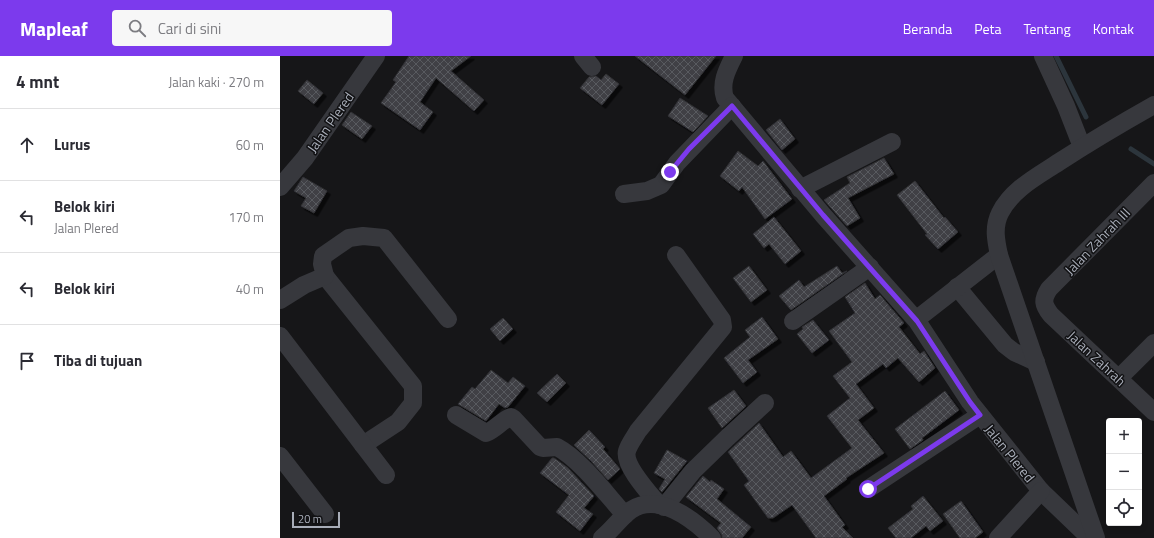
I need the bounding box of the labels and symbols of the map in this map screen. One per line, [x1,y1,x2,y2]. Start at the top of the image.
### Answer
street label: Jalan Plered [301,87,359,157]
route end [661,163,679,181]
street label: Jalan Zahrah III [1059,203,1135,279]
street label: Jalan Zahrah [1063,325,1131,391]
street label: Jalan Plered [980,419,1040,487]
route start [859,480,877,498]
scale bar [292,510,340,529]

